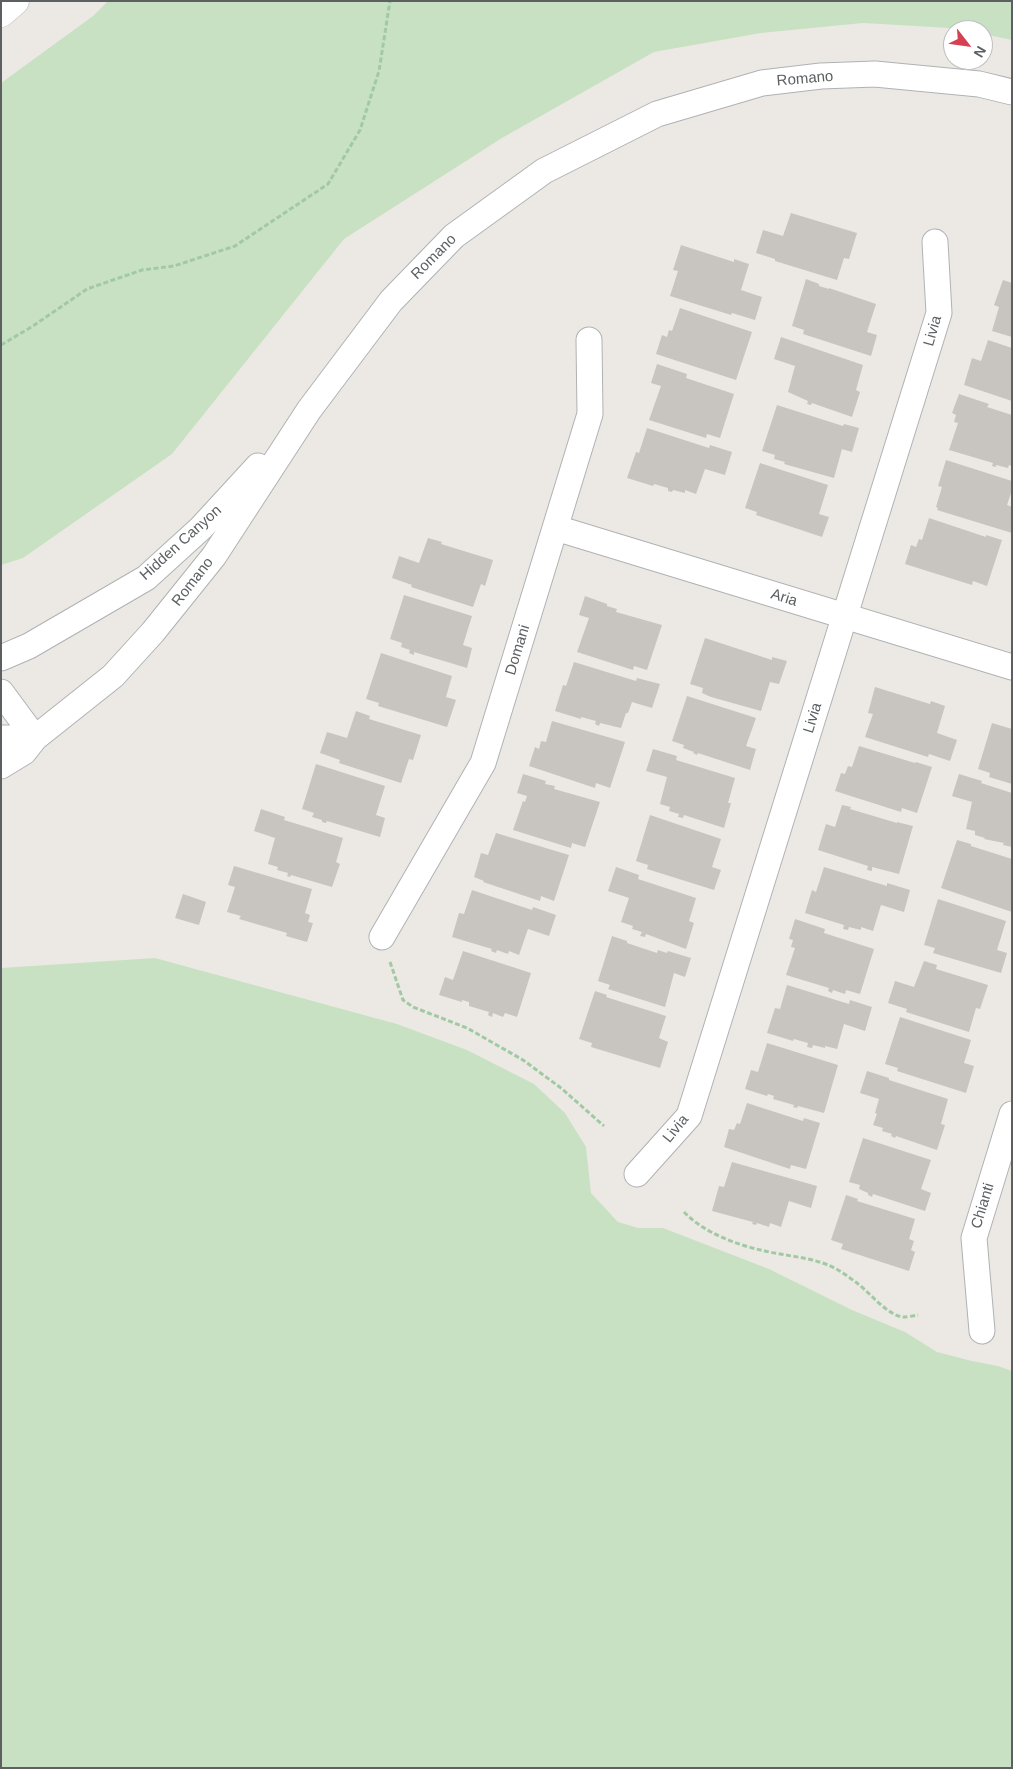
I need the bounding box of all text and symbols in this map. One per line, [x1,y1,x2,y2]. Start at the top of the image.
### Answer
north arrow [943,20,993,70]
text: N [971,44,990,60]
street label: Romano [776,68,834,90]
street label: Romano [408,231,460,283]
street label: Livia [920,314,946,348]
street label: Hidden Canyon [137,502,225,584]
street label: Romano [168,554,218,610]
street label: Aria [769,585,799,611]
street label: Domani [502,623,534,677]
street label: Livia [800,701,826,735]
street label: Livia [659,1111,693,1147]
street label: Chianti [968,1181,998,1231]

